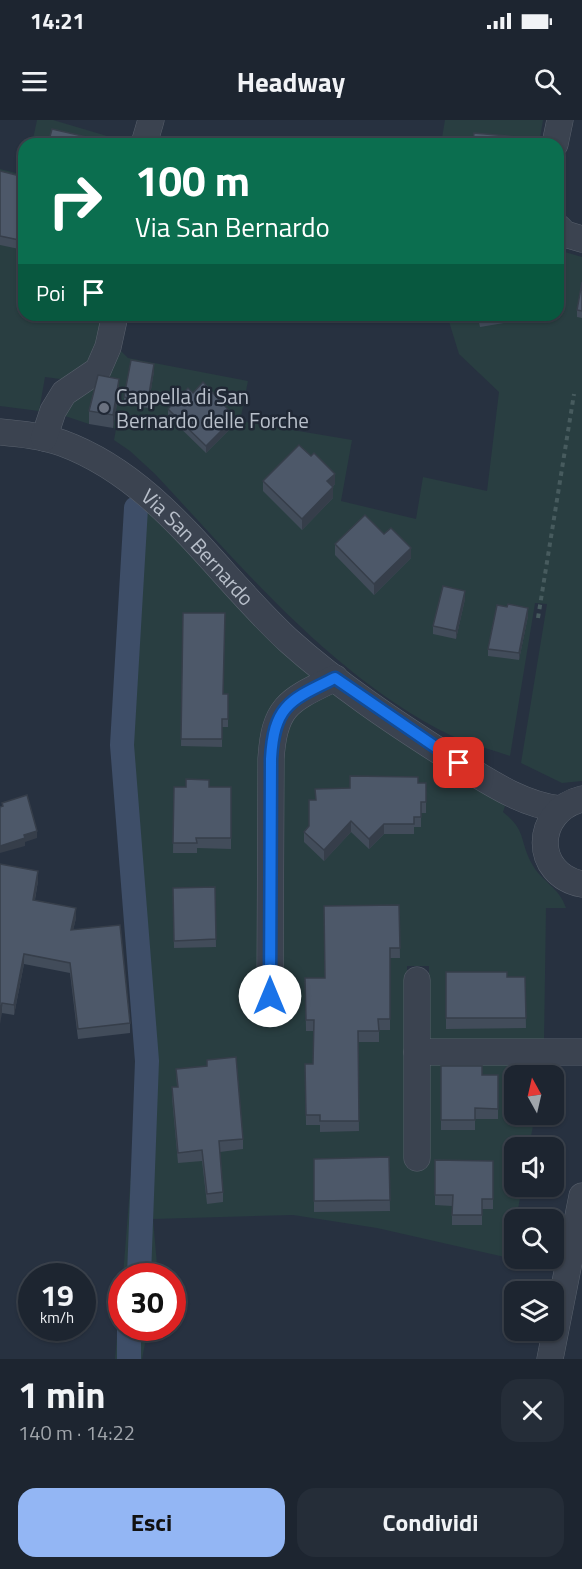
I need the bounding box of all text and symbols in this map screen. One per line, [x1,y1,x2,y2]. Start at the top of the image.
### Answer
text: 14:21 [30,4,85,38]
text: Headway [237,61,345,102]
icon: menu [18,65,51,98]
icon: search [531,65,564,98]
text: 100 m [135,148,250,212]
icon: right [36,162,114,240]
text: Via San Bernardo [135,206,330,247]
text: Poi [36,276,65,310]
icon: arrive [77,276,110,309]
place label: Cappella di San Bernardo delle Forche [116,380,309,436]
marker: Cappella di San Bernardo delle Forche [97,401,111,415]
street label: Via San Bernardo [134,480,262,613]
pin [433,737,484,788]
icon: arrive [442,746,475,779]
position arrow [238,964,302,1028]
north arrow [504,1065,564,1125]
map controls [504,1065,564,1341]
button: sound [504,1137,564,1197]
button: search [504,1209,564,1269]
speed limit sign: 30 [108,1263,186,1341]
text: 19 [40,1272,74,1318]
button: layers [504,1281,564,1341]
text: km/h [40,1306,74,1329]
text: 1 min [18,1367,105,1422]
button: close [501,1379,564,1442]
text: 140 m · 14:22 [18,1417,135,1448]
button: Esci [18,1488,285,1557]
button: Condividi [297,1488,564,1557]

